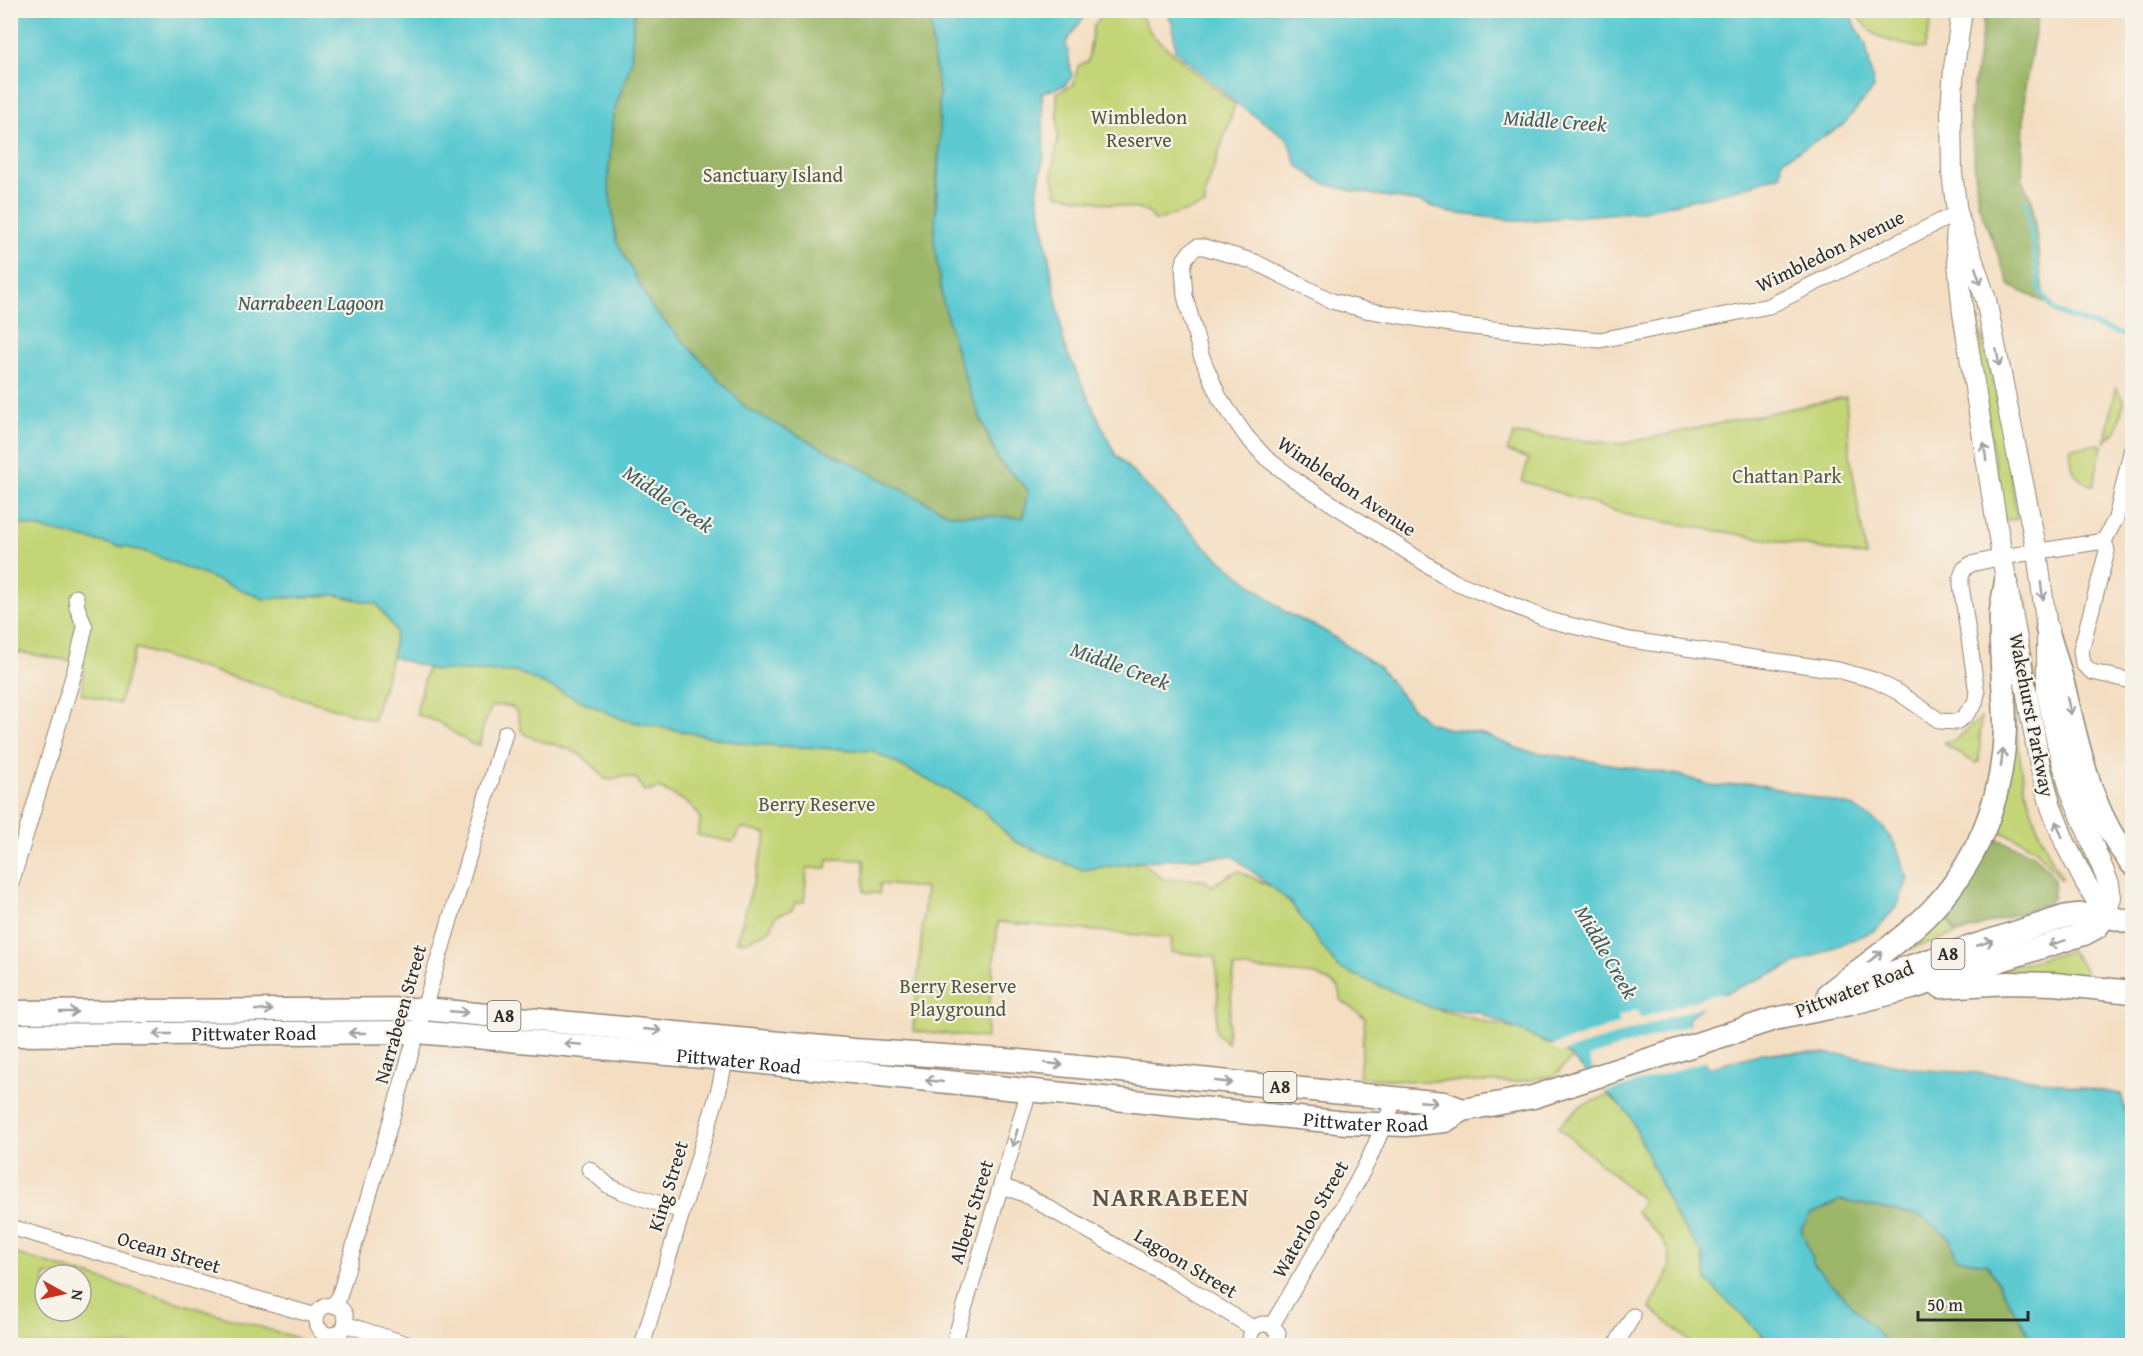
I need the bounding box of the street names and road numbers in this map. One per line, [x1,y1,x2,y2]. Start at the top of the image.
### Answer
street label: Wimbledon Avenue [1750,202,1909,299]
street label: Wimbledon Avenue [1272,428,1423,543]
street label: Wakehurst Parkway [2002,630,2063,799]
road number: A8 [1932,939,1964,969]
street label: Narrabeen Street [366,941,433,1087]
street label: Pittwater Road [1790,953,1918,1024]
road number: A8 [488,1001,520,1031]
street label: Pittwater Road [191,1018,317,1048]
street label: Pittwater Road [675,1040,803,1081]
road number: A8 [1264,1072,1296,1102]
street label: Pittwater Road [1302,1104,1430,1139]
street label: King Street [640,1137,695,1235]
street label: Waterloo Street [1264,1155,1355,1283]
street label: Albert Street [941,1156,1000,1268]
street label: Lagoon Street [1129,1220,1243,1305]
street label: Ocean Street [114,1223,224,1280]

